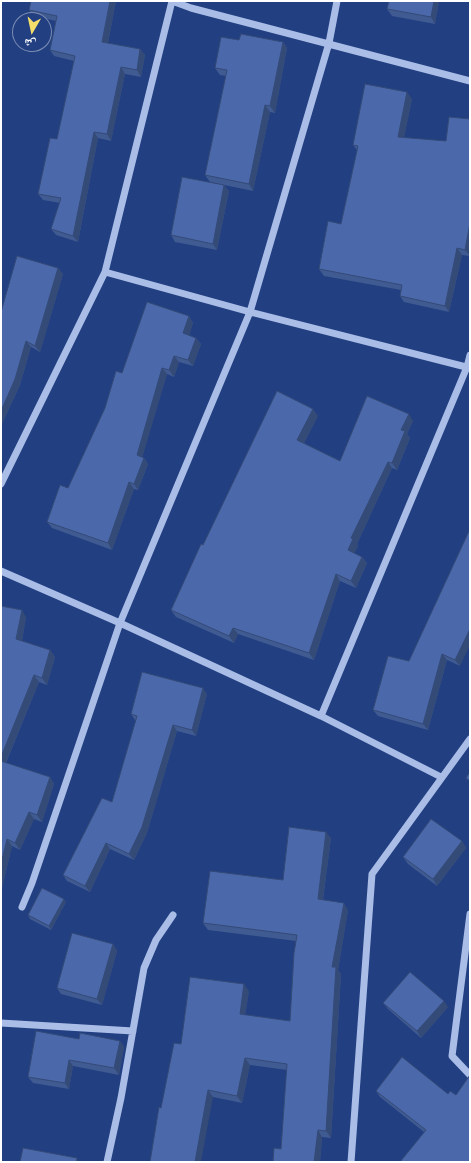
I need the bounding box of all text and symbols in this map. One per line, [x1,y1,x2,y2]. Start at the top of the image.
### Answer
north arrow [12,12,52,52]
text: ش [23,36,37,51]

